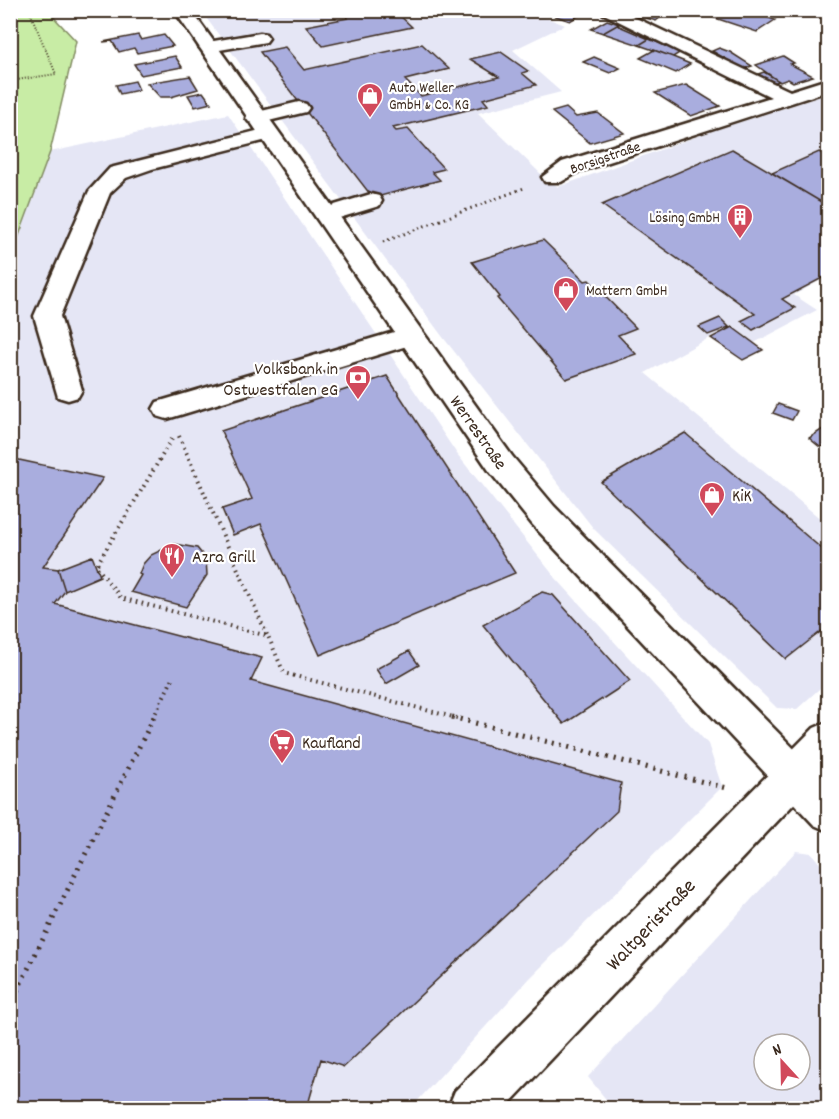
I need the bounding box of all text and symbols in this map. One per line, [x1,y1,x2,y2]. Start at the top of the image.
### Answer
place label: Auto Weller GmbH & Co. KG [389,78,469,117]
shop icon: Auto Weller GmbH & Co. KG [355,81,385,119]
street label: Borsigstraße [567,136,644,181]
building icon: Lösing GmbH [725,202,755,240]
place label: Lösing GmbH [649,208,720,230]
shop icon: Mattern GmbH [551,275,581,313]
place label: Mattern GmbH [586,281,667,303]
place label: Volksbank in Ostwestfalen eG [223,358,338,404]
bank icon: Volksbank in Ostwestfalen eG [343,363,373,401]
street label: Werrestraße [442,391,512,476]
shop icon: KiK [697,480,727,518]
place label: KiK [732,485,752,510]
restaurant icon: Azra Grill [157,541,187,579]
place label: Azra Grill [192,546,256,571]
supermarket icon: Kaufland [267,727,297,765]
place label: Kaufland [302,732,361,757]
street label: Waltgeristraße [600,873,704,979]
north arrow [752,1032,812,1092]
text: N [769,1038,785,1063]

